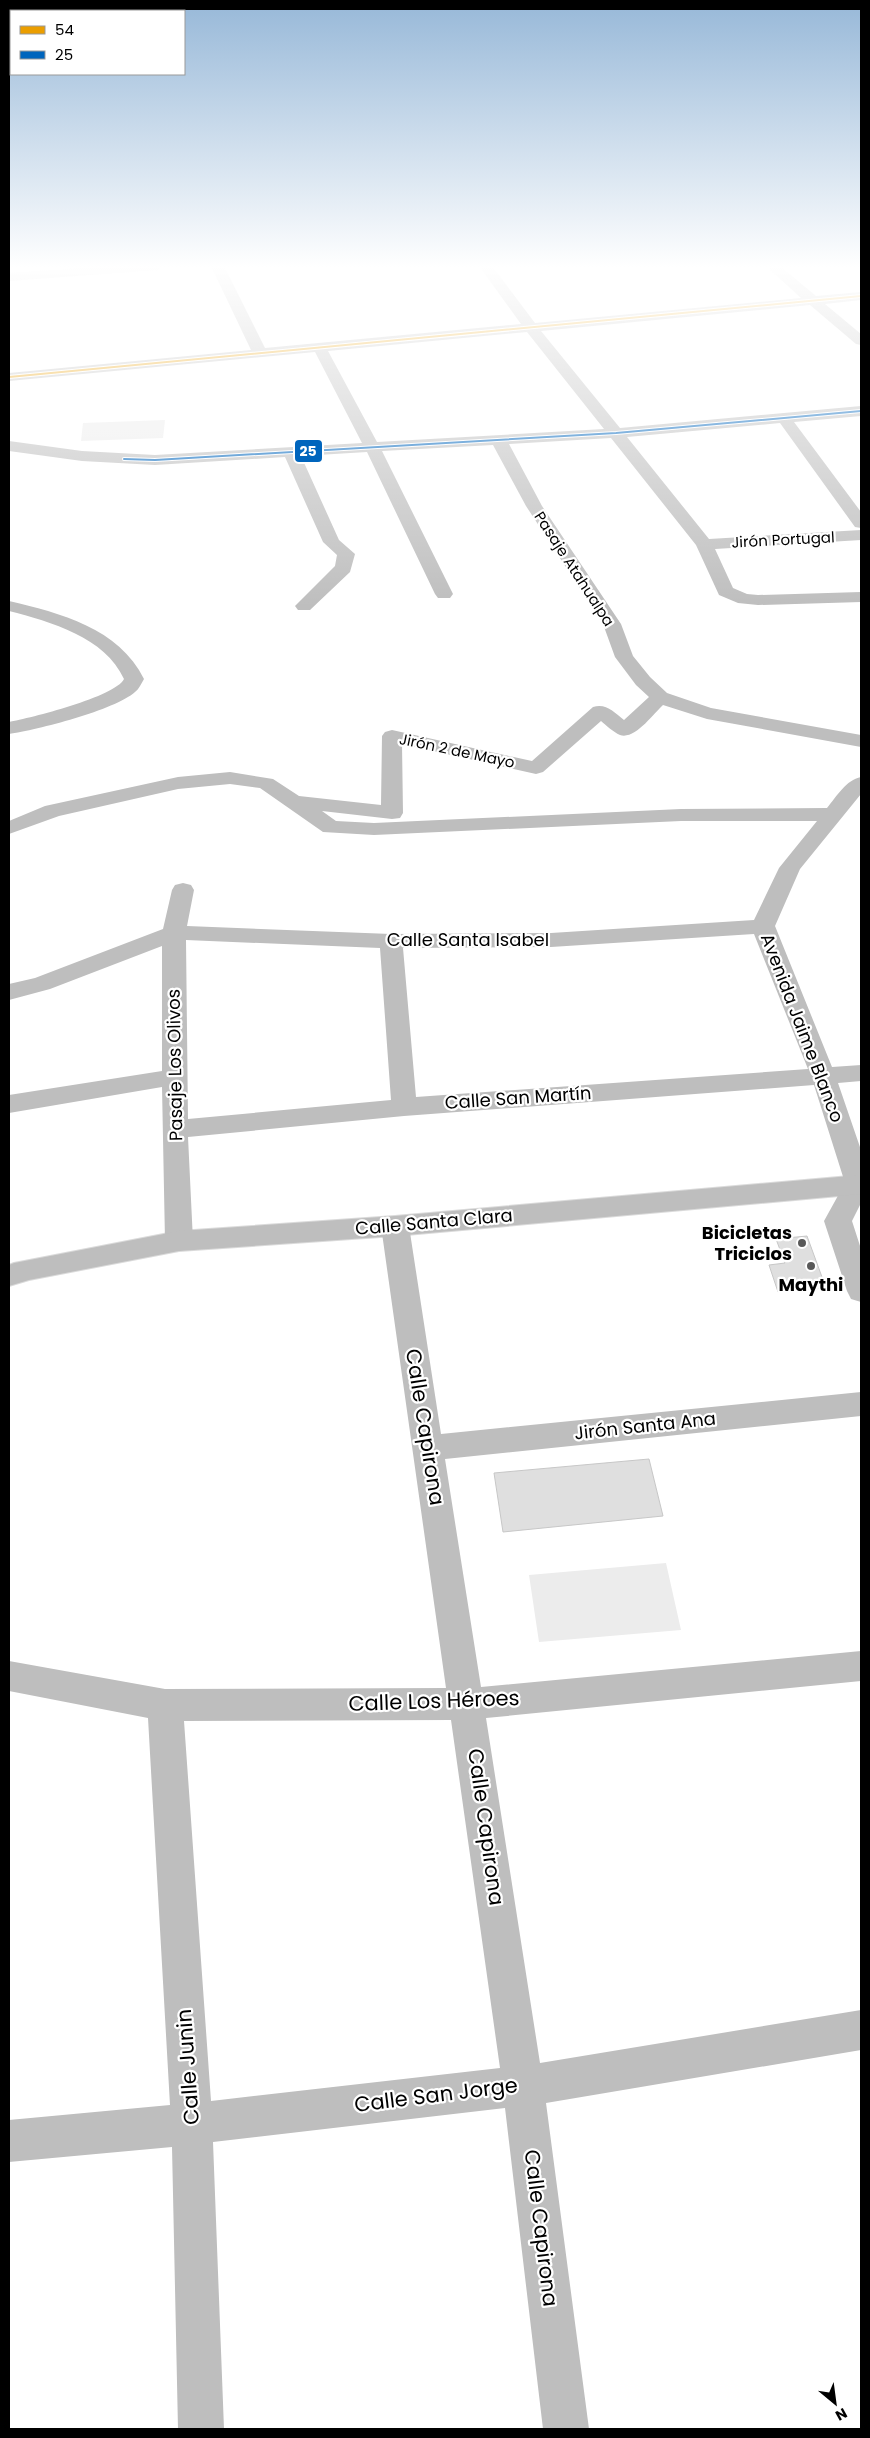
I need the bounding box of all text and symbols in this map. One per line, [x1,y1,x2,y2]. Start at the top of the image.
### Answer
legend [10,10,185,75]
text: 54 [55,19,74,40]
text: 25 [55,44,73,65]
line badge: 25 [294,439,323,463]
text: 25 [299,441,317,461]
street label: Pasaje Atahualpa [529,507,619,630]
street label: Jirón Portugal [731,526,835,553]
street label: Jirón 2 de Mayo [397,728,517,773]
street label: Calle Santa Isabel [387,927,549,952]
street label: Avenida Jaime Blanco [755,930,850,1126]
street label: Pasaje Los Olivos [161,989,188,1141]
street label: Calle San Martín [444,1080,592,1115]
street label: Calle Santa Clara [354,1202,514,1241]
place label: Bicicletas Triciclos [702,1220,792,1266]
marker: Bicicletas Triciclos [796,1237,808,1249]
marker: Maythi [805,1260,817,1272]
place label: Maythi [779,1272,843,1297]
street label: Calle Capirona [399,1347,452,1507]
street label: Jirón Santa Ana [573,1406,717,1445]
street label: Calle Los Héroes [348,1683,520,1718]
street label: Calle Capirona [461,1747,512,1907]
street label: Calle Junin [169,2008,206,2126]
street label: Calle San Jorge [353,2070,519,2119]
street label: Calle Capirona [517,2148,566,2308]
north arrow [810,2378,860,2428]
text: N [832,2403,851,2426]

